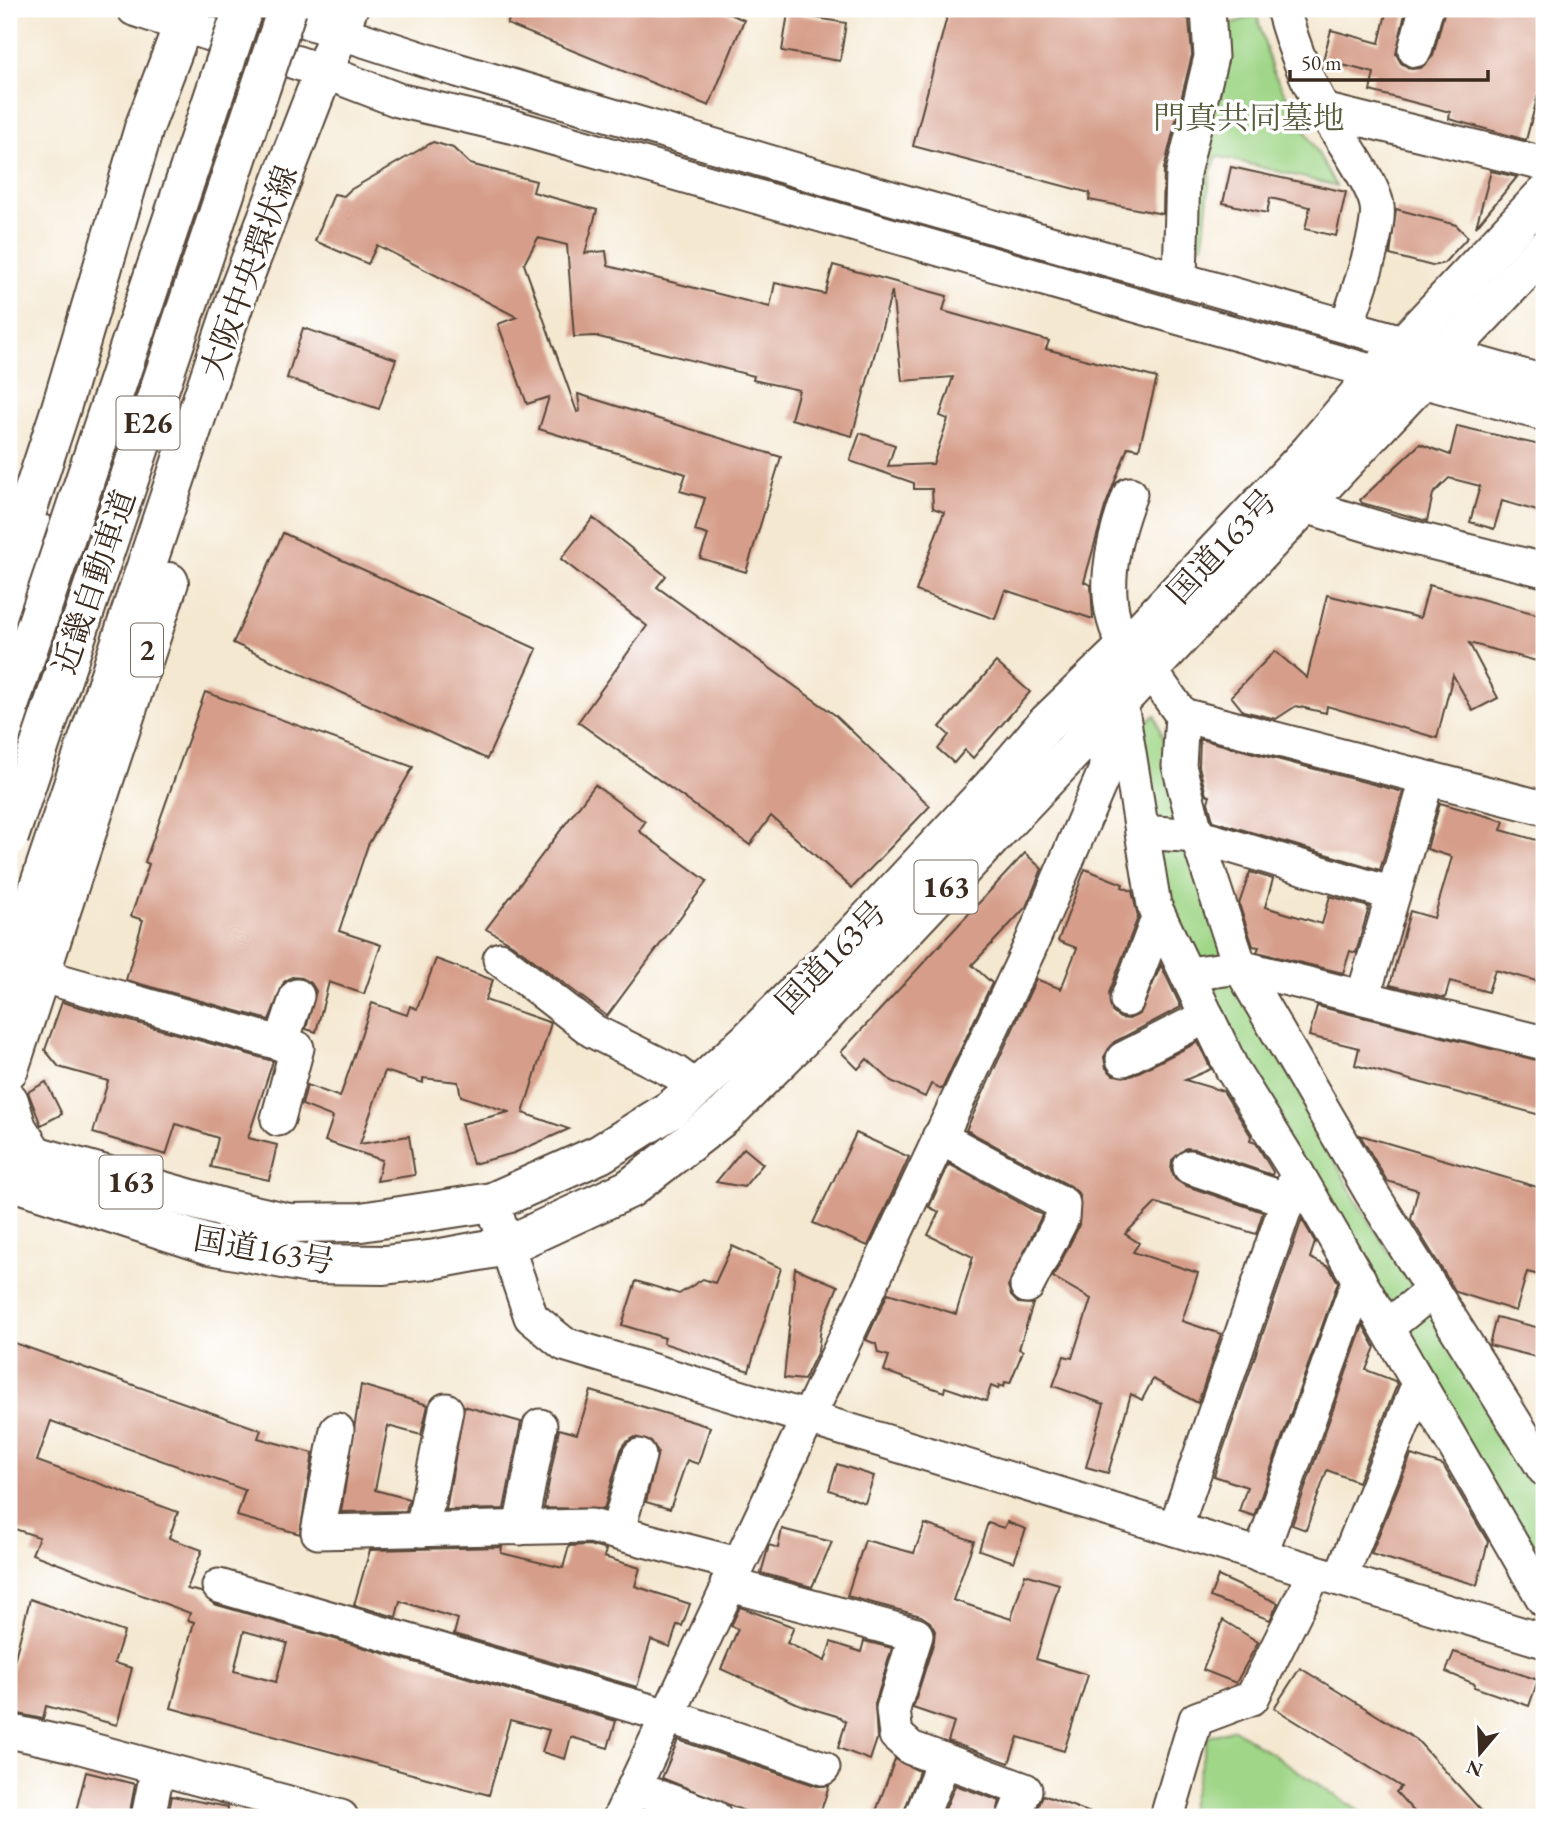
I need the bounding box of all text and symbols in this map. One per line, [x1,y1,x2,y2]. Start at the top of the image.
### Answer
scale bar [1290,38,1488,82]
text: 50 m [1301,49,1342,76]
park label: 門真共同墓地 [1153,97,1345,139]
street label: 大阪中央環状線 [191,160,307,384]
road number: E26 [116,396,180,450]
street label: 国道163号 [1158,480,1286,612]
street label: 近畿自動車道 [43,484,145,680]
road number: 2 [131,624,163,677]
road number: 163 [914,860,978,914]
street label: 国道163号 [767,891,895,1023]
road number: 163 [100,1156,162,1208]
street label: 国道163号 [190,1217,338,1283]
north arrow [1444,1717,1514,1787]
text: N [1463,1754,1486,1783]

